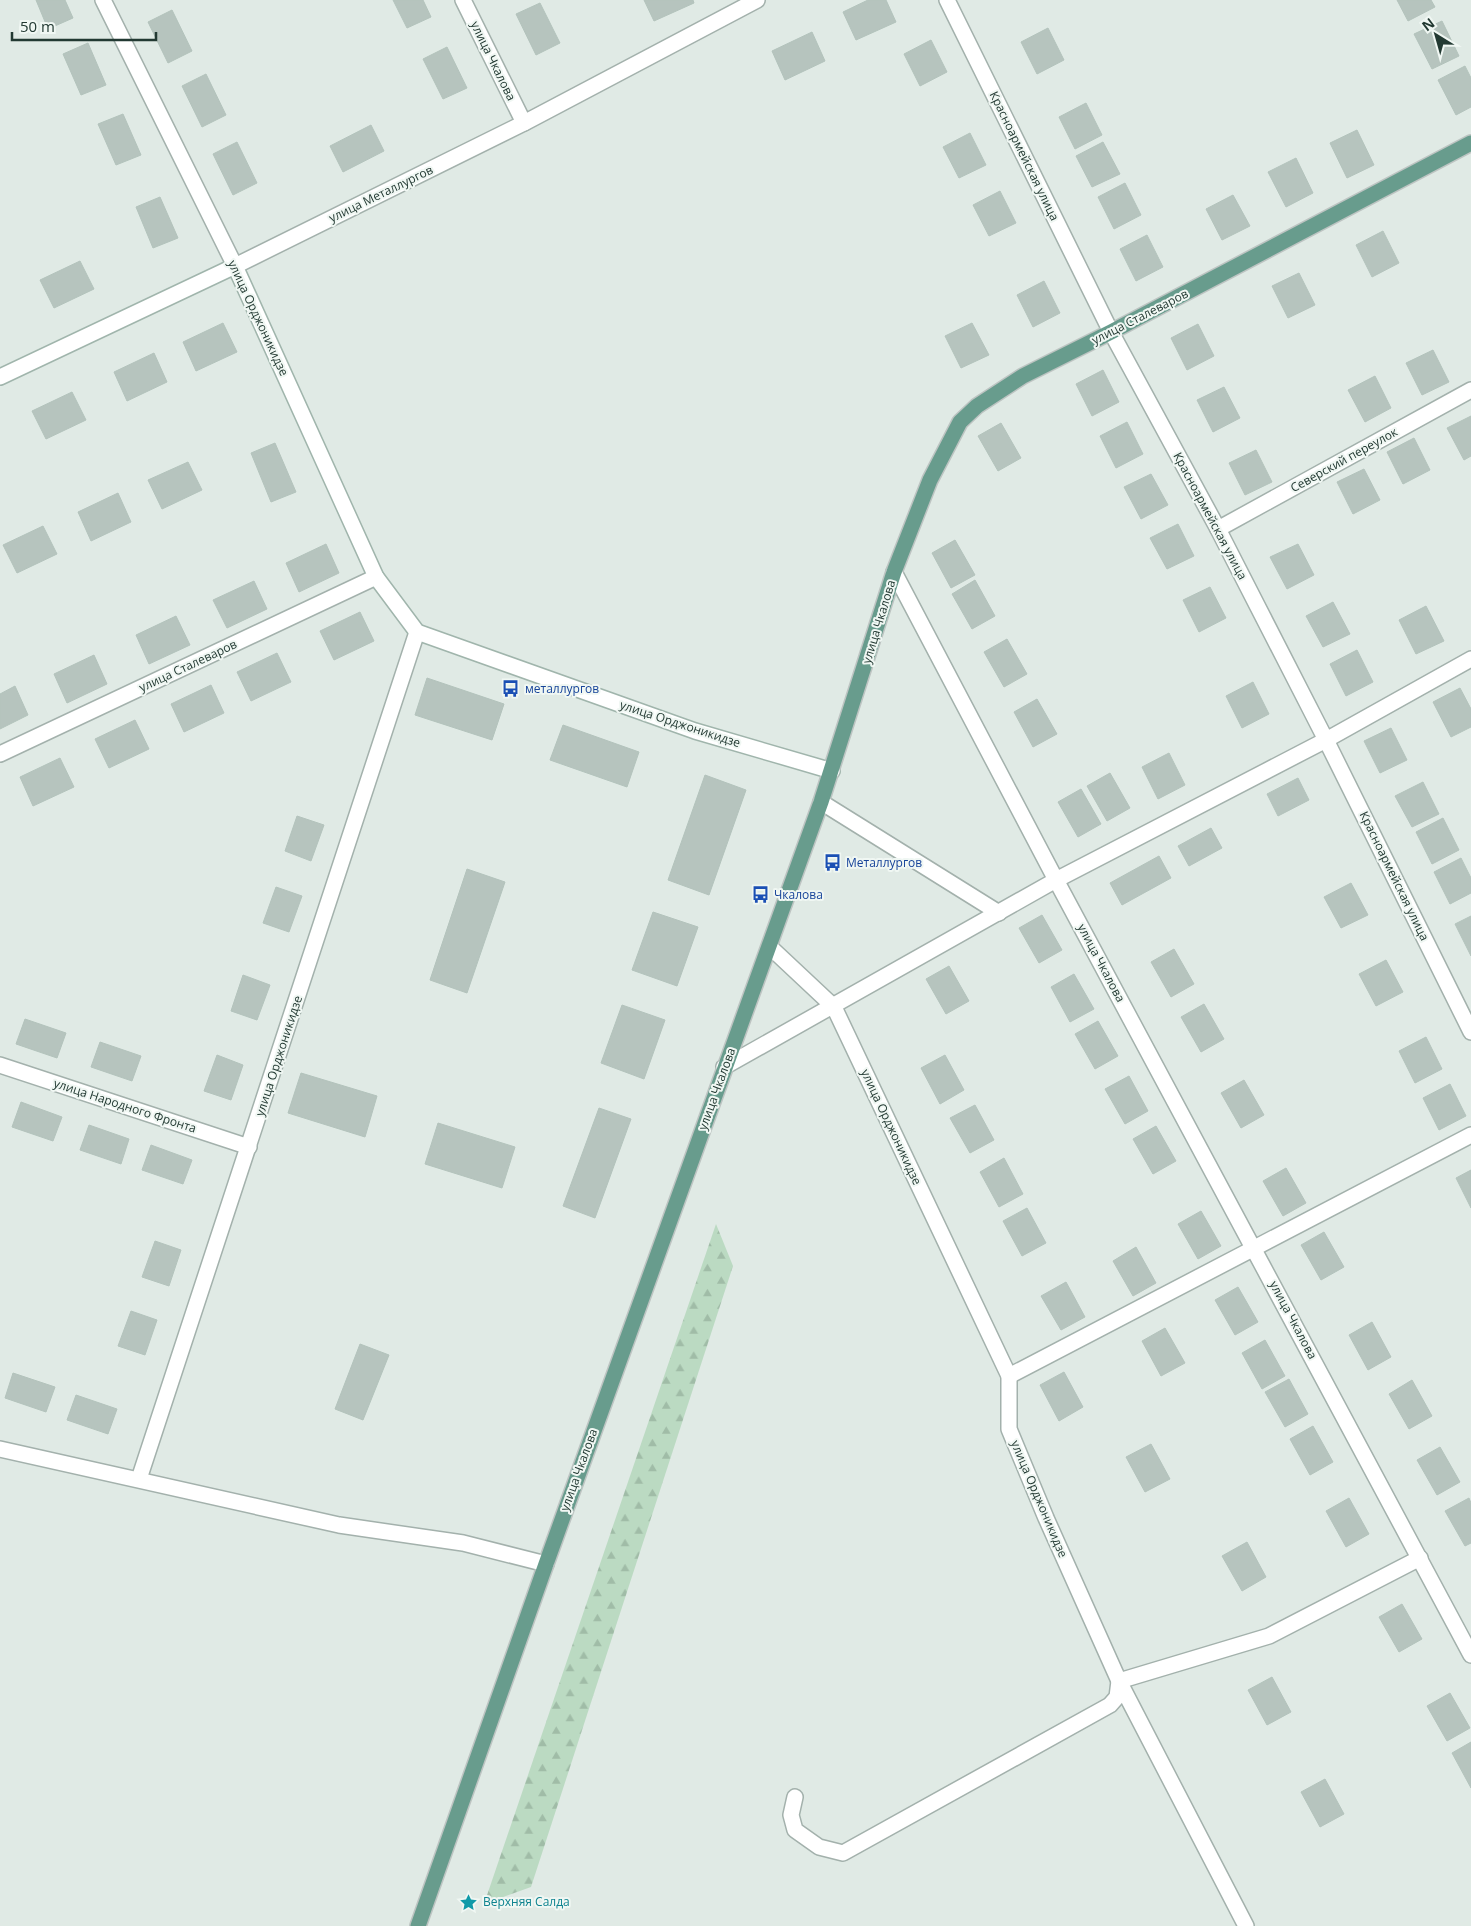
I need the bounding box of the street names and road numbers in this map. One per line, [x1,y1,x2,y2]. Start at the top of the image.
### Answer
street label: улица Чкалова [467,18,520,103]
street label: Красноармейская улица [986,88,1063,223]
street label: улица Металлургов [326,161,436,226]
street label: улица Орджоникидзе [224,257,293,379]
street label: улица Сталеваров [1089,285,1191,348]
street label: Северский переулок [1287,423,1401,496]
street label: Красноармейская улица [1170,449,1251,583]
street label: улица Чкалова [858,578,899,666]
street label: улица Сталеваров [136,635,240,696]
street label: улица Орджоникидзе [618,696,743,751]
street label: Красноармейская улица [1356,808,1433,943]
street label: улица Чкалова [1074,921,1129,1005]
street label: улица Орджоникидзе [251,993,306,1118]
street label: улица Чкалова [694,1045,739,1132]
street label: улица Орджоникидзе [857,1066,926,1188]
street label: улица Народного Фронта [52,1074,199,1137]
street label: улица Чкалова [1266,1278,1321,1362]
street label: улица Чкалова [556,1426,601,1513]
street label: улица Орджоникидзе [1007,1438,1072,1560]

